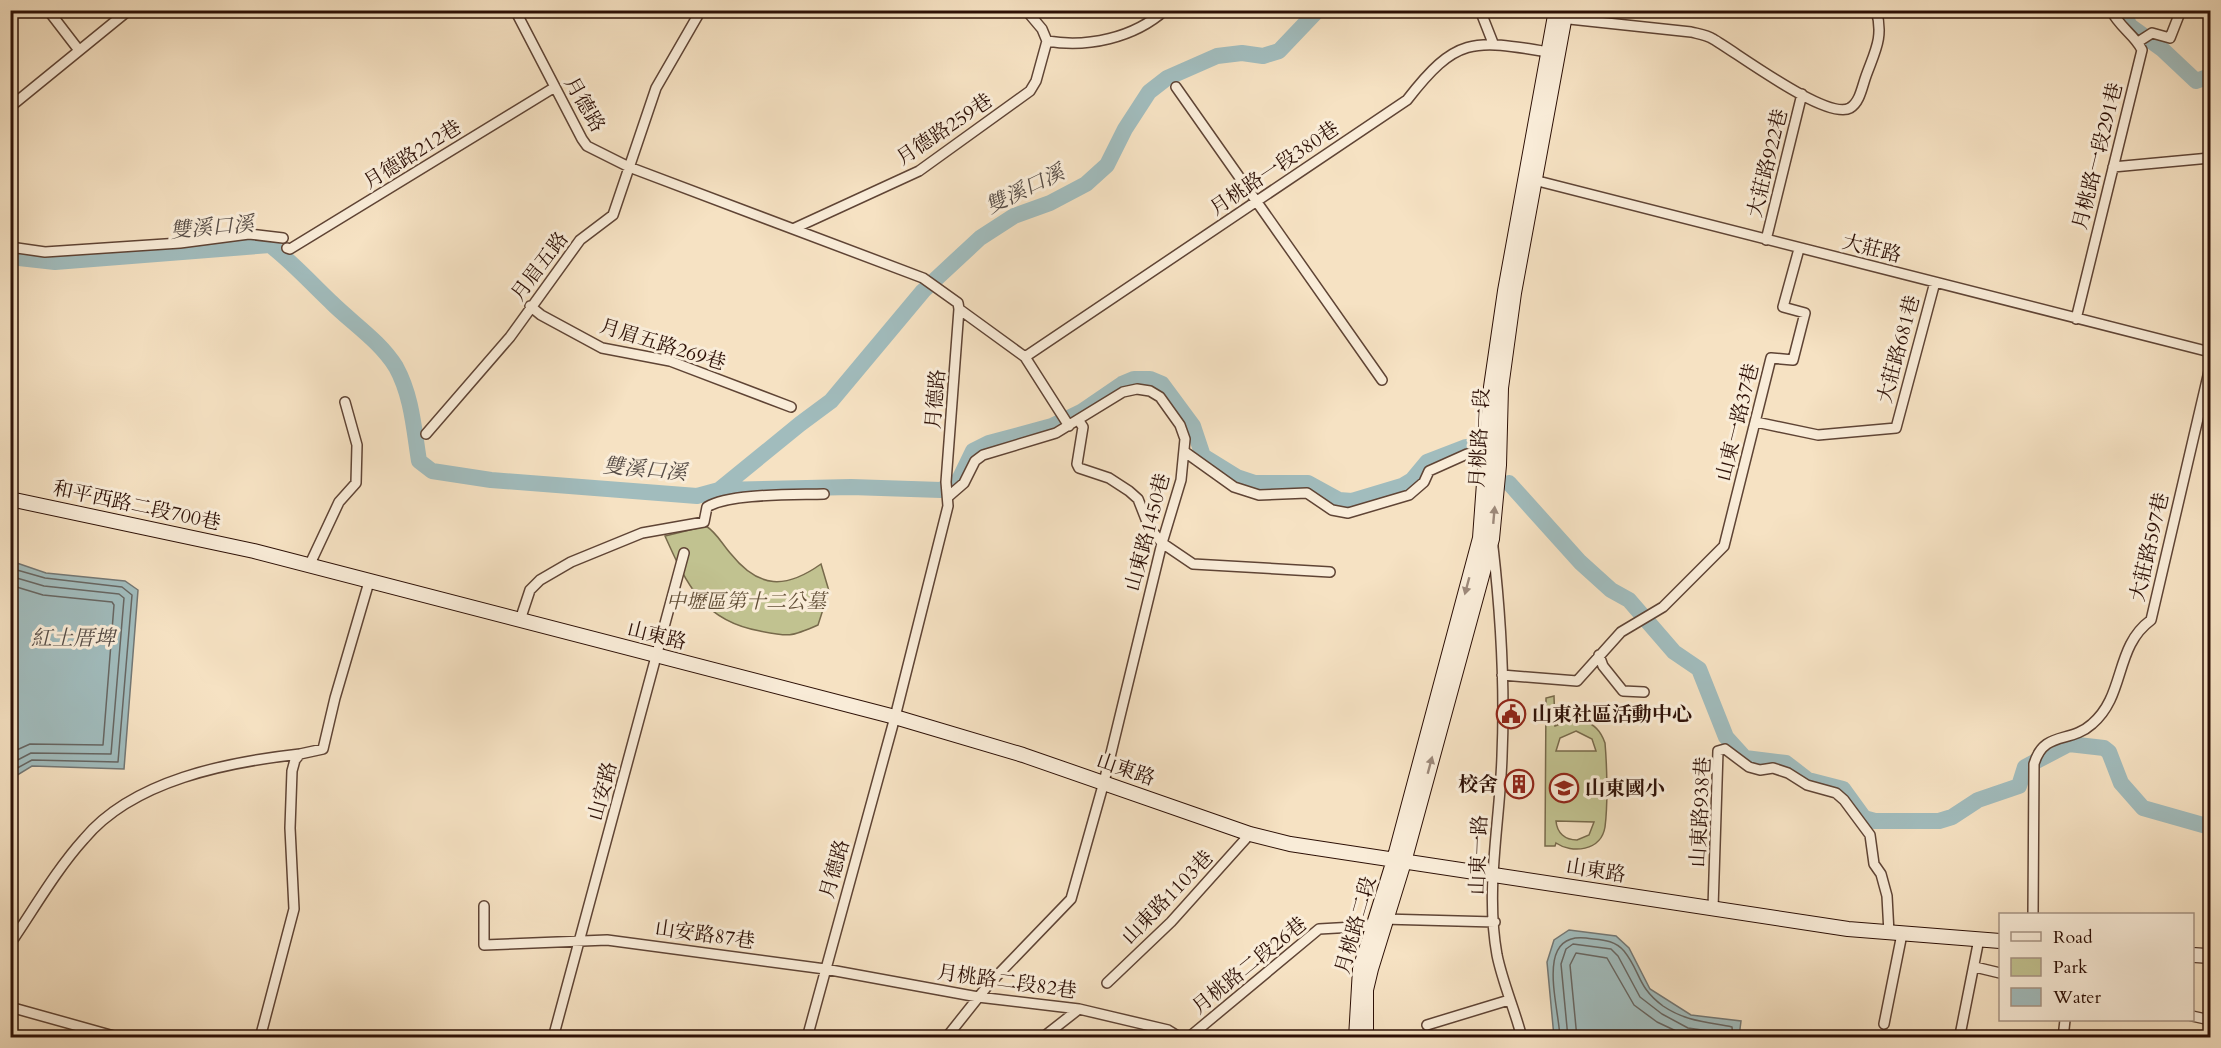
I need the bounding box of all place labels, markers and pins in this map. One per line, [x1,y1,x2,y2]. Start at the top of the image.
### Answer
public building icon: 山東社區活動中心 [1495,698,1527,730]
place label: 山東社區活動中心 [1532,701,1692,728]
building icon: 校舍 [1503,768,1535,800]
place label: 校舍 [1458,771,1498,798]
school or university icon: 山東國小 [1548,772,1580,804]
place label: 山東國小 [1585,775,1665,802]

